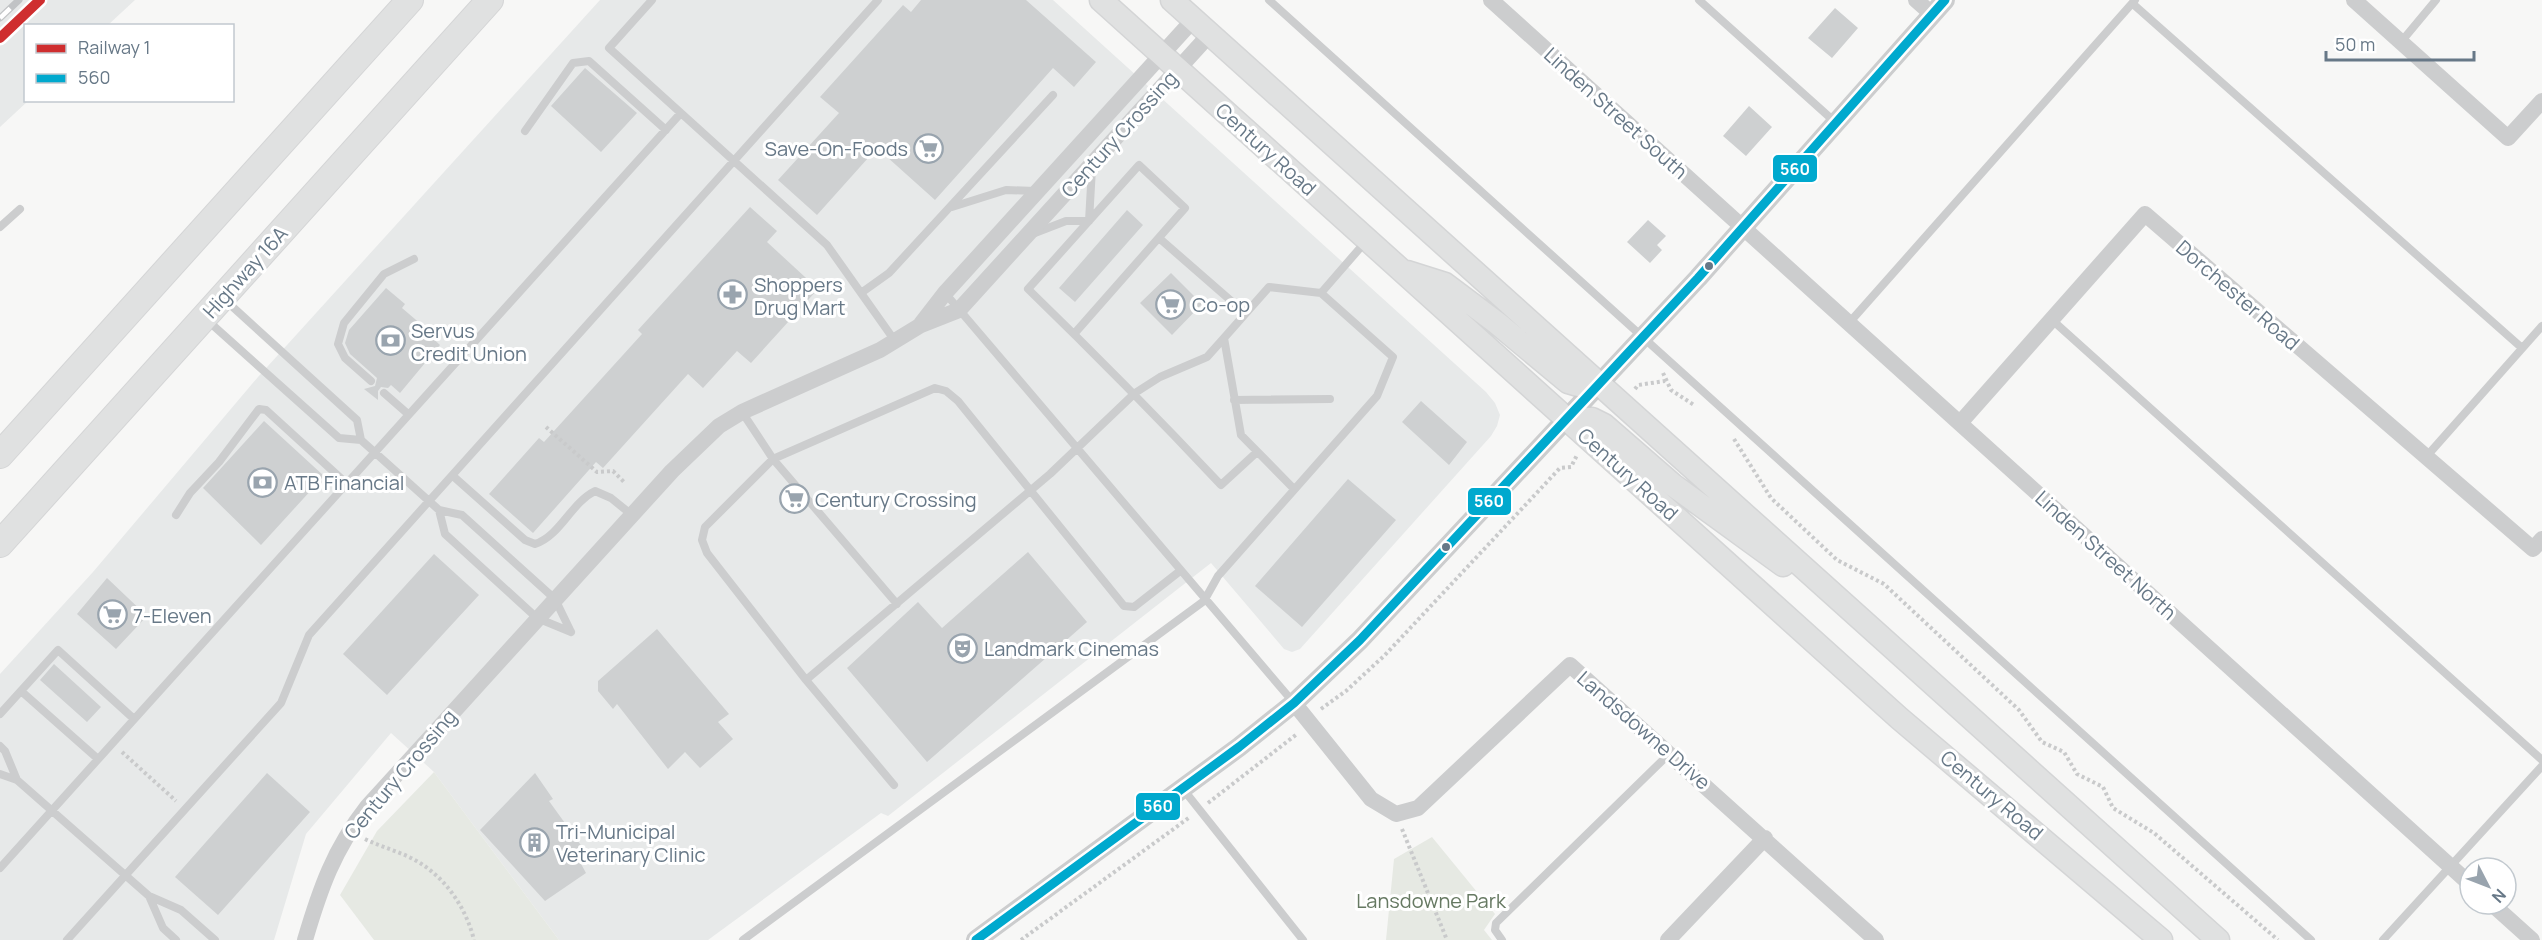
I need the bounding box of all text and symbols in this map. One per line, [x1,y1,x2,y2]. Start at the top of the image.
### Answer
legend [24,24,234,102]
scale bar [2326,24,2474,62]
text: 50 m [2335,32,2375,56]
text: Railway 1 [78,35,151,59]
street label: Linden Street South [1538,41,1694,185]
text: 560 [78,65,111,89]
street label: Century Crossing [1055,65,1183,203]
street label: Century Road [1210,97,1322,201]
supermarket icon: Save-On-Foods [913,132,945,164]
place label: Save-On-Foods [765,135,908,162]
line badge: 560 [1772,154,1818,183]
text: 560 [1780,158,1810,180]
street label: Highway 16A [197,220,294,324]
street label: Dorchester Road [2171,234,2305,356]
unlabelled marker [1703,260,1715,272]
place label: Shoppers Drug Mart [754,271,846,321]
pharmacy icon: Shoppers Drug Mart [717,279,749,311]
supermarket icon: Co-op [1155,288,1187,320]
place label: Co-op [1192,291,1250,318]
place label: Servus Credit Union [411,317,527,367]
bank icon: Servus Credit Union [374,325,406,357]
street label: Century Road [1572,422,1684,526]
bank icon: ATB Financial [247,466,279,498]
place label: ATB Financial [284,469,404,496]
supermarket icon: Century Crossing [778,483,810,515]
street label: Linden Street North [2030,484,2182,626]
place label: Century Crossing [815,486,977,513]
line badge: 560 [1467,487,1512,516]
text: 560 [1474,490,1504,512]
unlabelled marker [1440,541,1452,553]
supermarket icon: 7-Eleven [96,599,128,631]
place label: 7-Eleven [133,602,212,629]
theatre icon: Landmark Cinemas [947,632,979,664]
place label: Landmark Cinemas [984,635,1159,662]
street label: Landsdowne Drive [1572,665,1716,795]
street label: Century Crossing [338,703,462,845]
street label: Century Road [1935,744,2049,846]
line badge: 560 [1135,792,1181,821]
text: 560 [1143,795,1173,817]
place label: Tri-Municipal Veterinary Clinic [556,818,706,868]
building icon: Tri-Municipal Veterinary Clinic [519,826,551,858]
north arrow [2458,856,2518,916]
text: N [2487,884,2511,908]
park label: Lansdowne Park [1356,887,1507,914]

